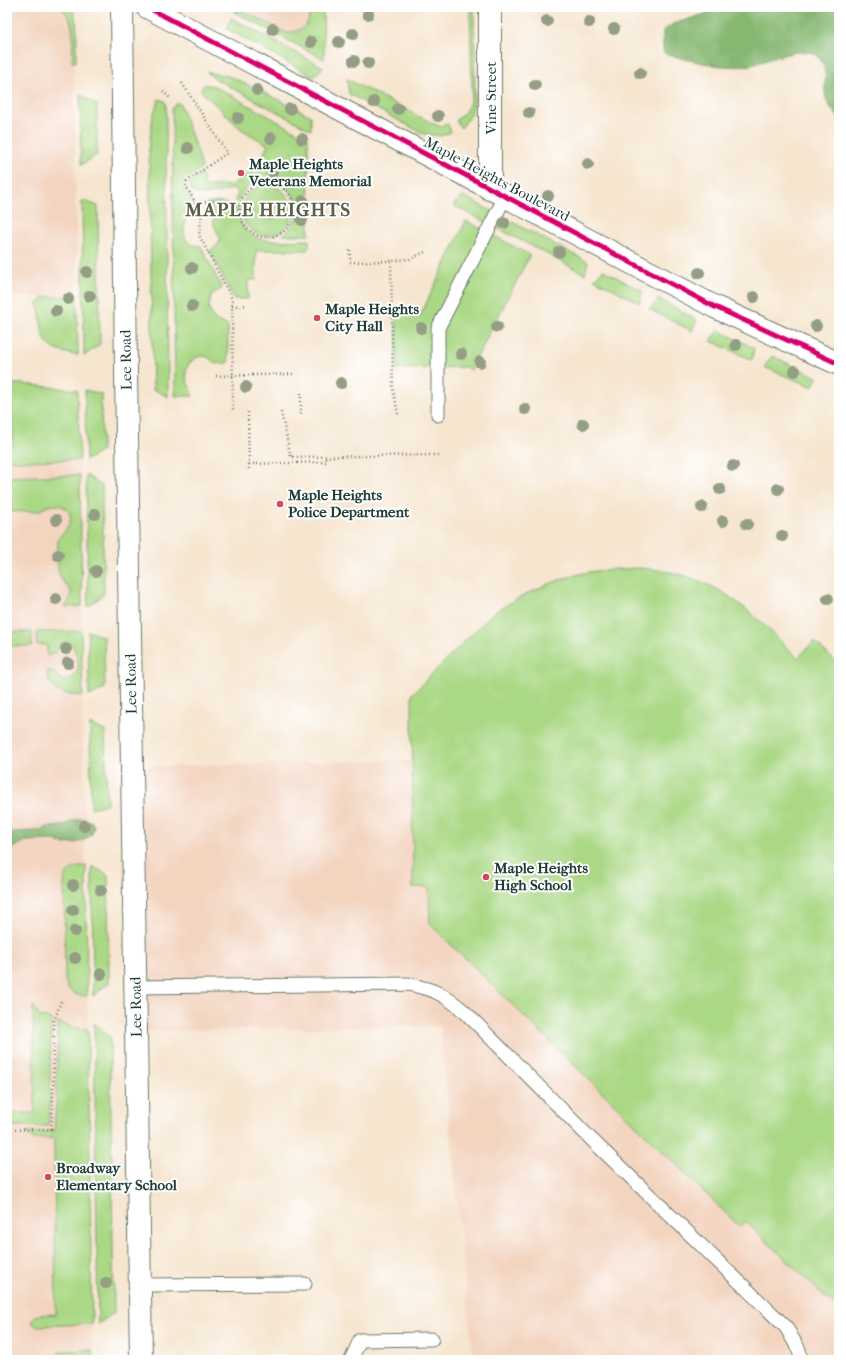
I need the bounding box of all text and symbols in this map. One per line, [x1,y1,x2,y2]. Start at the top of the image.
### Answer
street label: Vine Street [482,61,500,136]
street label: Maple Heights Boulevard [421,133,574,226]
place label: Maple Heights Veterans Memorial [248,155,373,190]
marker: Maple Heights Veterans Memorial [236,168,246,178]
district label: MAPLE HEIGHTS [184,199,351,221]
place label: Maple Heights City Hall [324,300,419,335]
marker: Maple Heights City Hall [312,313,322,323]
street label: Lee Road [116,329,136,390]
place label: Maple Heights Police Department [287,486,410,521]
marker: Maple Heights Police Department [275,499,285,509]
street label: Lee Road [121,653,141,714]
place label: Maple Heights High School [493,859,588,894]
marker: Maple Heights High School [481,872,491,882]
street label: Lee Road [126,976,146,1037]
place label: Broadway Elementary School [56,1159,178,1194]
marker: Broadway Elementary School [43,1172,53,1182]

